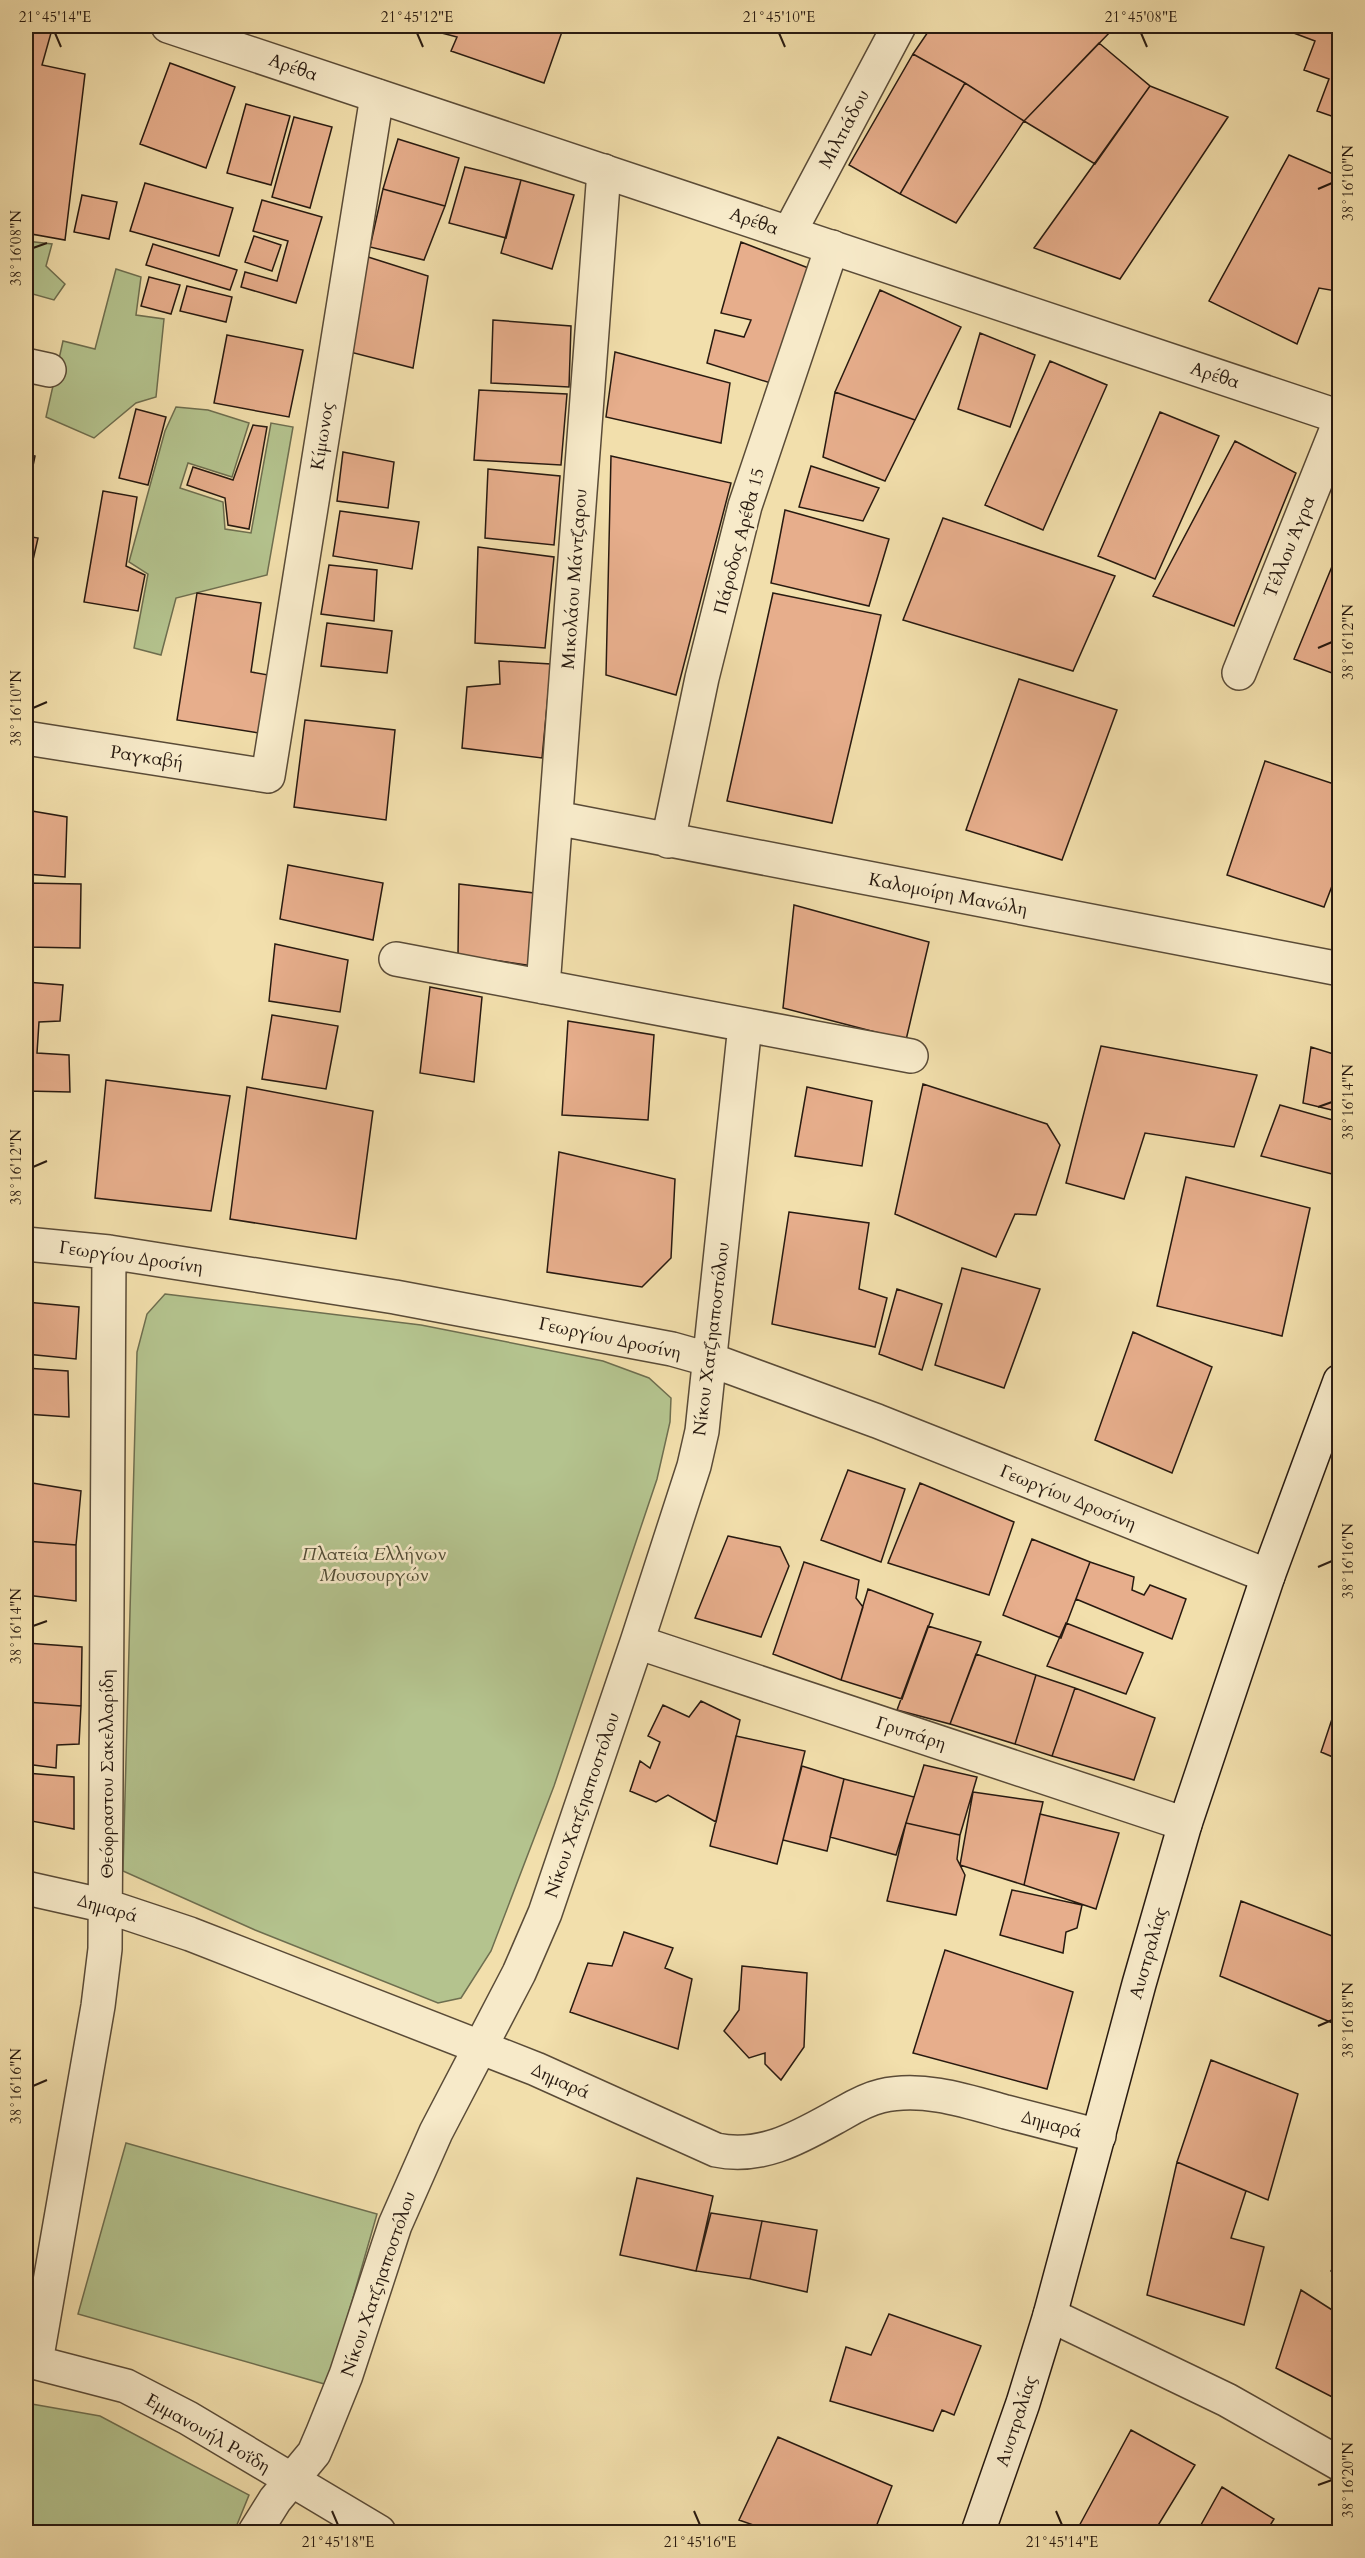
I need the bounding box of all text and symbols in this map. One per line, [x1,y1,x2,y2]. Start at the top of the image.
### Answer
text: 21°45'14"E [19,7,91,27]
text: 21°45'12"E [381,7,453,27]
text: 21°45'10"E [743,7,815,27]
text: 21°45'08"E [1105,7,1177,27]
street label: Αρέθα [265,48,321,87]
street label: Μιλτιάδου [813,85,876,173]
text: 38°16'10"N [1338,145,1358,221]
street label: Αρέθα [726,202,782,241]
text: 38°16'08"N [6,210,26,286]
street label: Αρέθα [1187,356,1243,395]
street label: Κίμωνος [305,400,340,472]
street label: Πάροδος Αρέθα 15 [708,465,771,617]
street label: Μικολάου Μάντζαρου [556,488,593,670]
street label: Τέλλου Άγρα [1258,493,1321,602]
text: 38°16'12"N [1338,604,1358,680]
text: 38°16'10"N [6,670,26,746]
street label: Ραγκαβή [108,739,185,776]
street label: Καλομοίρη Μανώλη [866,867,1029,922]
text: 38°16'14"N [1338,1064,1358,1140]
text: 38°16'12"N [6,1129,26,1205]
street label: Γεωργίου Δροσίνη [57,1235,204,1280]
street label: Νίκου Χατζηαποστόλου [687,1241,736,1437]
street label: Γεωργίου Δροσίνη [536,1311,683,1366]
street label: Γεωργίου Δροσίνη [996,1459,1140,1536]
text: 38°16'16"N [1338,1523,1358,1599]
park label: Πλατεία Ελλήνων Μουσουργών [302,1542,446,1588]
text: 38°16'14"N [6,1588,26,1664]
street label: Θεόφραστου Σακελλαρίδη [95,1669,120,1879]
street label: Νίκου Χατζηαποστόλου [539,1709,626,1901]
street label: Γρυπάρη [873,1710,949,1757]
street label: Δημαρά [75,1888,141,1929]
street label: Αυστραλίας [1123,1904,1174,2002]
text: 38°16'18"N [1338,1982,1358,2058]
text: 38°16'16"N [6,2048,26,2124]
street label: Δημαρά [527,2057,594,2105]
street label: Δημαρά [1019,2104,1085,2145]
street label: Νίκου Χατζηαποστόλου [335,2188,422,2380]
street label: Αυστραλίας [990,2372,1043,2470]
street label: Εμμανουήλ Ροΐδη [141,2388,275,2479]
text: 38°16'20"N [1338,2442,1358,2518]
text: 21°45'18"E [302,2532,374,2552]
text: 21°45'16"E [664,2532,736,2552]
text: 21°45'14"E [1026,2532,1098,2552]

